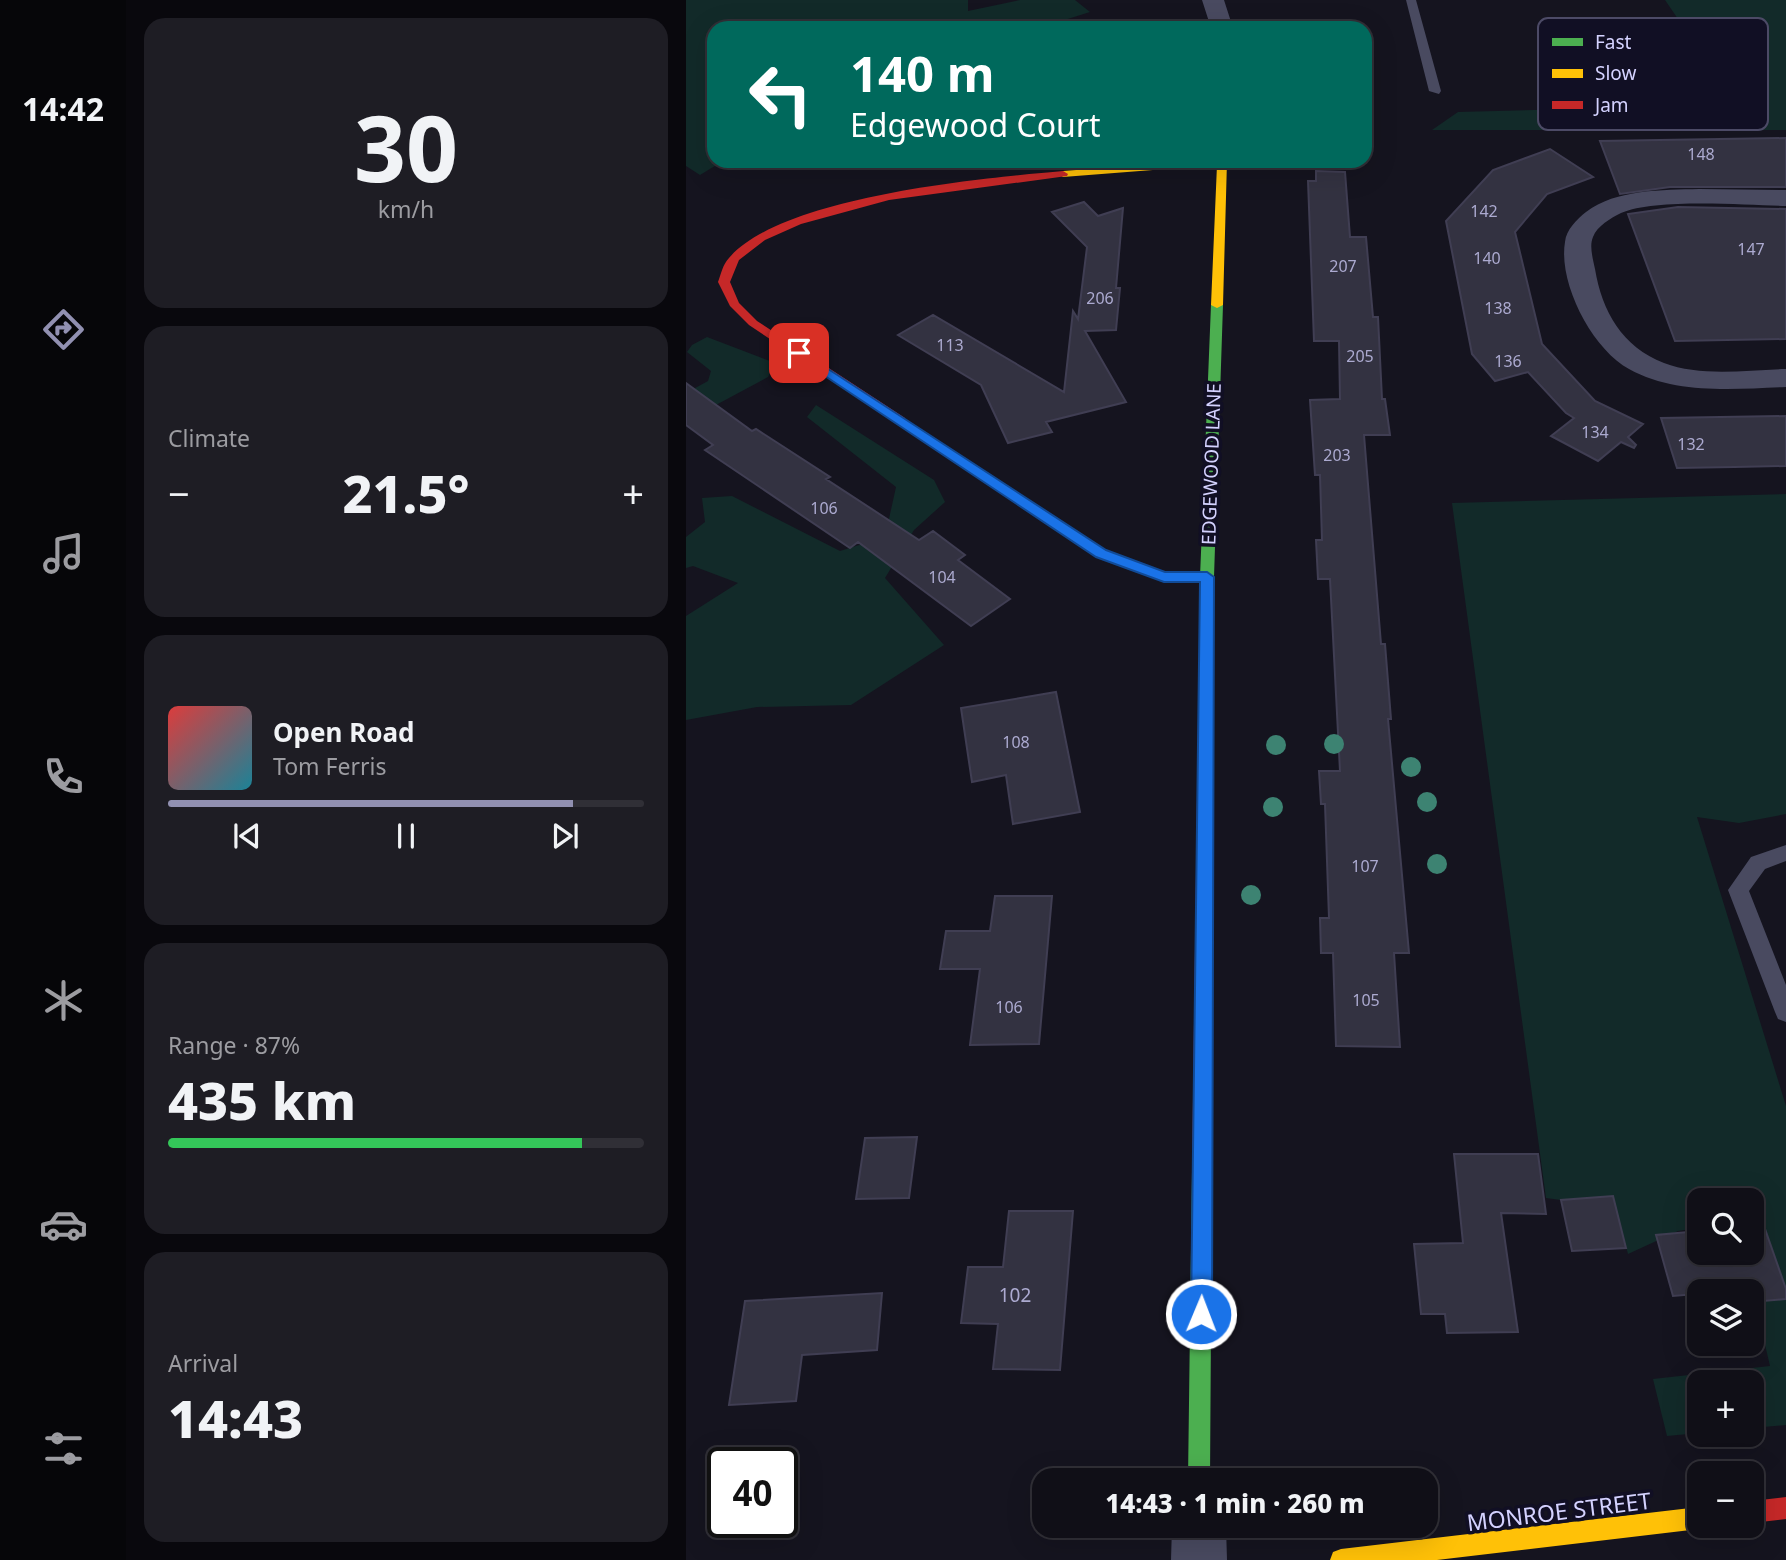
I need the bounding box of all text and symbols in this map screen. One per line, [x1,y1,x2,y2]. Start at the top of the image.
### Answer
legend [1538,18,1768,130]
text: Fast [1595,29,1632,55]
text: 140 m [850,40,995,106]
icon: left [735,49,826,140]
text: Slow [1595,60,1636,86]
text: 30 [354,85,458,209]
text: 14:42 [22,87,104,130]
text: Jam [1593,92,1629,118]
text: Edgewood Court [850,103,1101,146]
house number: 148 [1687,143,1715,165]
text: km/h [378,193,434,225]
house number: 142 [1470,200,1498,222]
house number: 147 [1737,238,1765,260]
house number: 140 [1473,247,1501,269]
house number: 207 [1329,255,1357,277]
house number: 206 [1086,287,1114,309]
house number: 138 [1484,297,1512,319]
icon: directions [39,305,88,354]
pin [769,323,829,383]
icon: arrive [780,334,818,372]
house number: 113 [936,334,964,356]
house number: 205 [1346,345,1374,367]
house number: 136 [1494,350,1522,372]
street label: EDGEWOOD LANE [1195,383,1227,545]
house number: 134 [1581,421,1609,443]
text: Climate [168,422,250,454]
house number: 132 [1677,433,1705,455]
house number: 203 [1323,444,1351,466]
text: 21.5° [343,457,469,528]
text: − [168,467,190,519]
text: + [622,467,644,519]
house number: 106 [810,497,838,519]
icon: music [39,529,88,578]
house number: 104 [928,566,956,588]
text: Open Road [273,714,415,750]
house number: 108 [1002,731,1030,753]
text: Tom Ferris [273,750,386,782]
icon: phone [39,752,88,801]
icon: previous [228,817,266,855]
icon: pause [387,817,425,855]
icon: next [546,817,584,855]
house number: 107 [1351,855,1379,877]
icon: climate [39,976,88,1025]
house number: 105 [1352,989,1380,1011]
house number: 106 [995,996,1023,1018]
text: Range · 87% [168,1029,300,1061]
text: 435 km [168,1064,356,1135]
map controls [1687,1188,1764,1538]
button: search [1687,1188,1764,1265]
icon: car [39,1200,88,1249]
position arrow [1164,1277,1238,1351]
button: layers [1687,1279,1764,1356]
house number: 102 [999,1282,1031,1308]
text: Arrival [168,1347,238,1379]
button: + [1687,1370,1764,1447]
text: 14:43 [168,1382,303,1453]
icon: filters [39,1424,88,1473]
speed limit sign: 40 [707,1447,798,1538]
button: − [1687,1461,1764,1538]
street label: MONROE STREET [1465,1484,1653,1538]
text: 14:43 · 1 min · 260 m [1105,1485,1365,1521]

